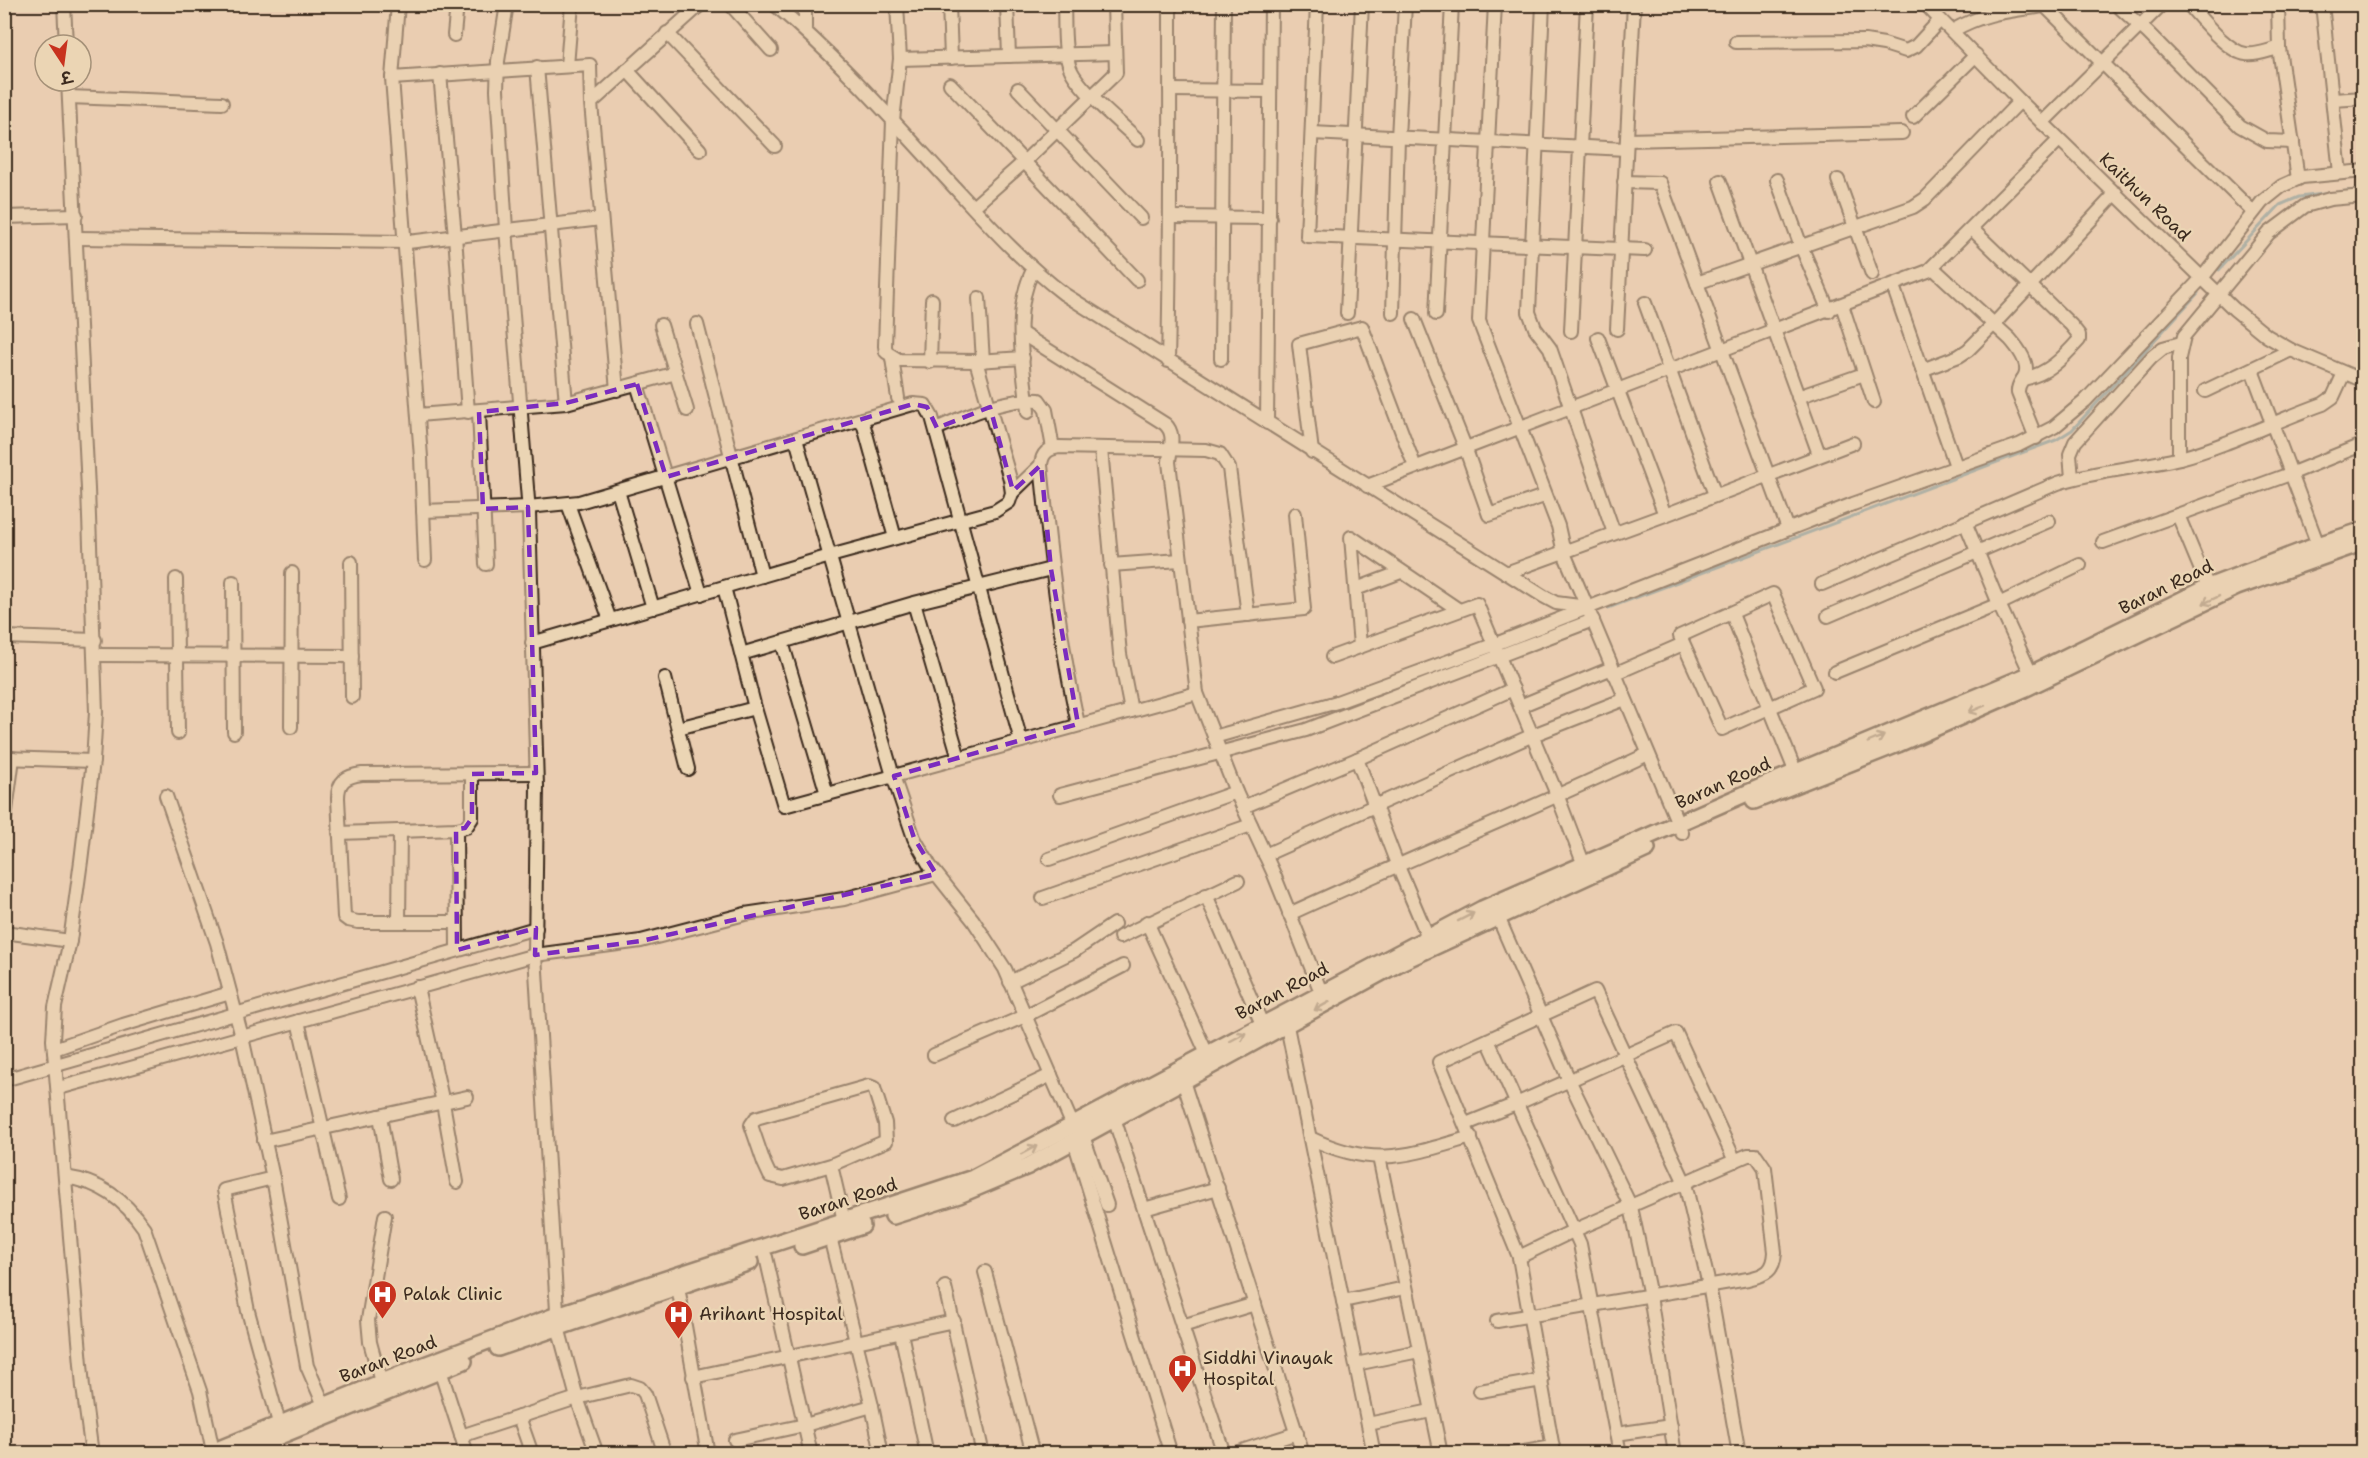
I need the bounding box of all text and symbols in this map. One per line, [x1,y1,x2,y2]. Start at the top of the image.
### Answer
north arrow [33,33,93,93]
text: उ [57,65,76,89]
street label: Kaithun Road [2094,147,2196,247]
street label: Baran Road [2115,554,2217,620]
one-way arrow [2202,594,2220,606]
one-way arrow [1969,704,1987,716]
one-way arrow [1866,733,1885,744]
street label: Baran Road [1671,751,1775,815]
one-way arrow [1457,911,1474,923]
street label: Baran Road [1231,956,1333,1026]
one-way arrow [1314,1000,1331,1012]
one-way arrow [1228,1031,1246,1042]
one-way arrow [1020,1144,1037,1156]
street label: Baran Road [796,1172,900,1226]
hospital icon: Palak Clinic [366,1278,398,1320]
place label: Palak Clinic [403,1282,503,1306]
hospital icon: Arihant Hospital [662,1298,694,1340]
place label: Arihant Hospital [699,1302,843,1326]
street label: Baran Road [336,1329,440,1389]
place label: Siddhi Vinayak Hospital [1203,1346,1333,1391]
hospital icon: Siddhi Vinayak Hospital [1166,1352,1198,1394]

